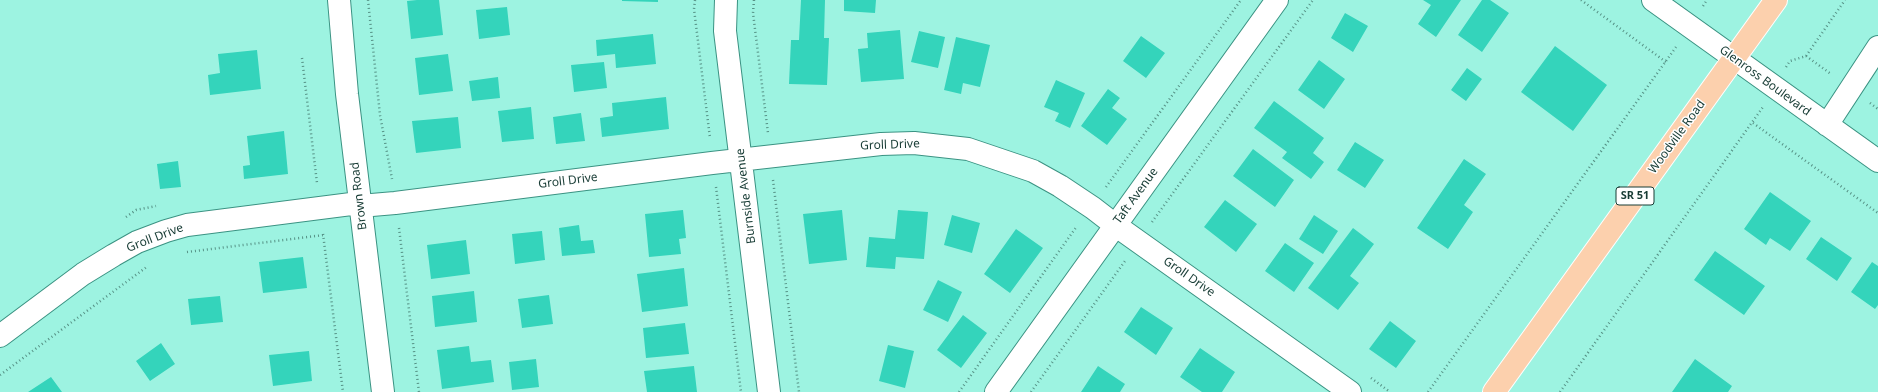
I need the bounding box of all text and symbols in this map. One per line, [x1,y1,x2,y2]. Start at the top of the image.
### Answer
street label: Glenross Boulevard [1716,43,1814,119]
street label: Woodville Road [1646,98,1708,176]
street label: Groll Drive [860,137,920,153]
street label: Burnside Avenue [733,148,759,244]
street label: Brown Road [348,161,370,231]
street label: Taft Avenue [1111,165,1161,227]
street label: Groll Drive [537,170,599,192]
road number: SR 51 [1616,187,1654,205]
street label: Groll Drive [125,221,185,255]
street label: Groll Drive [1160,254,1218,300]

